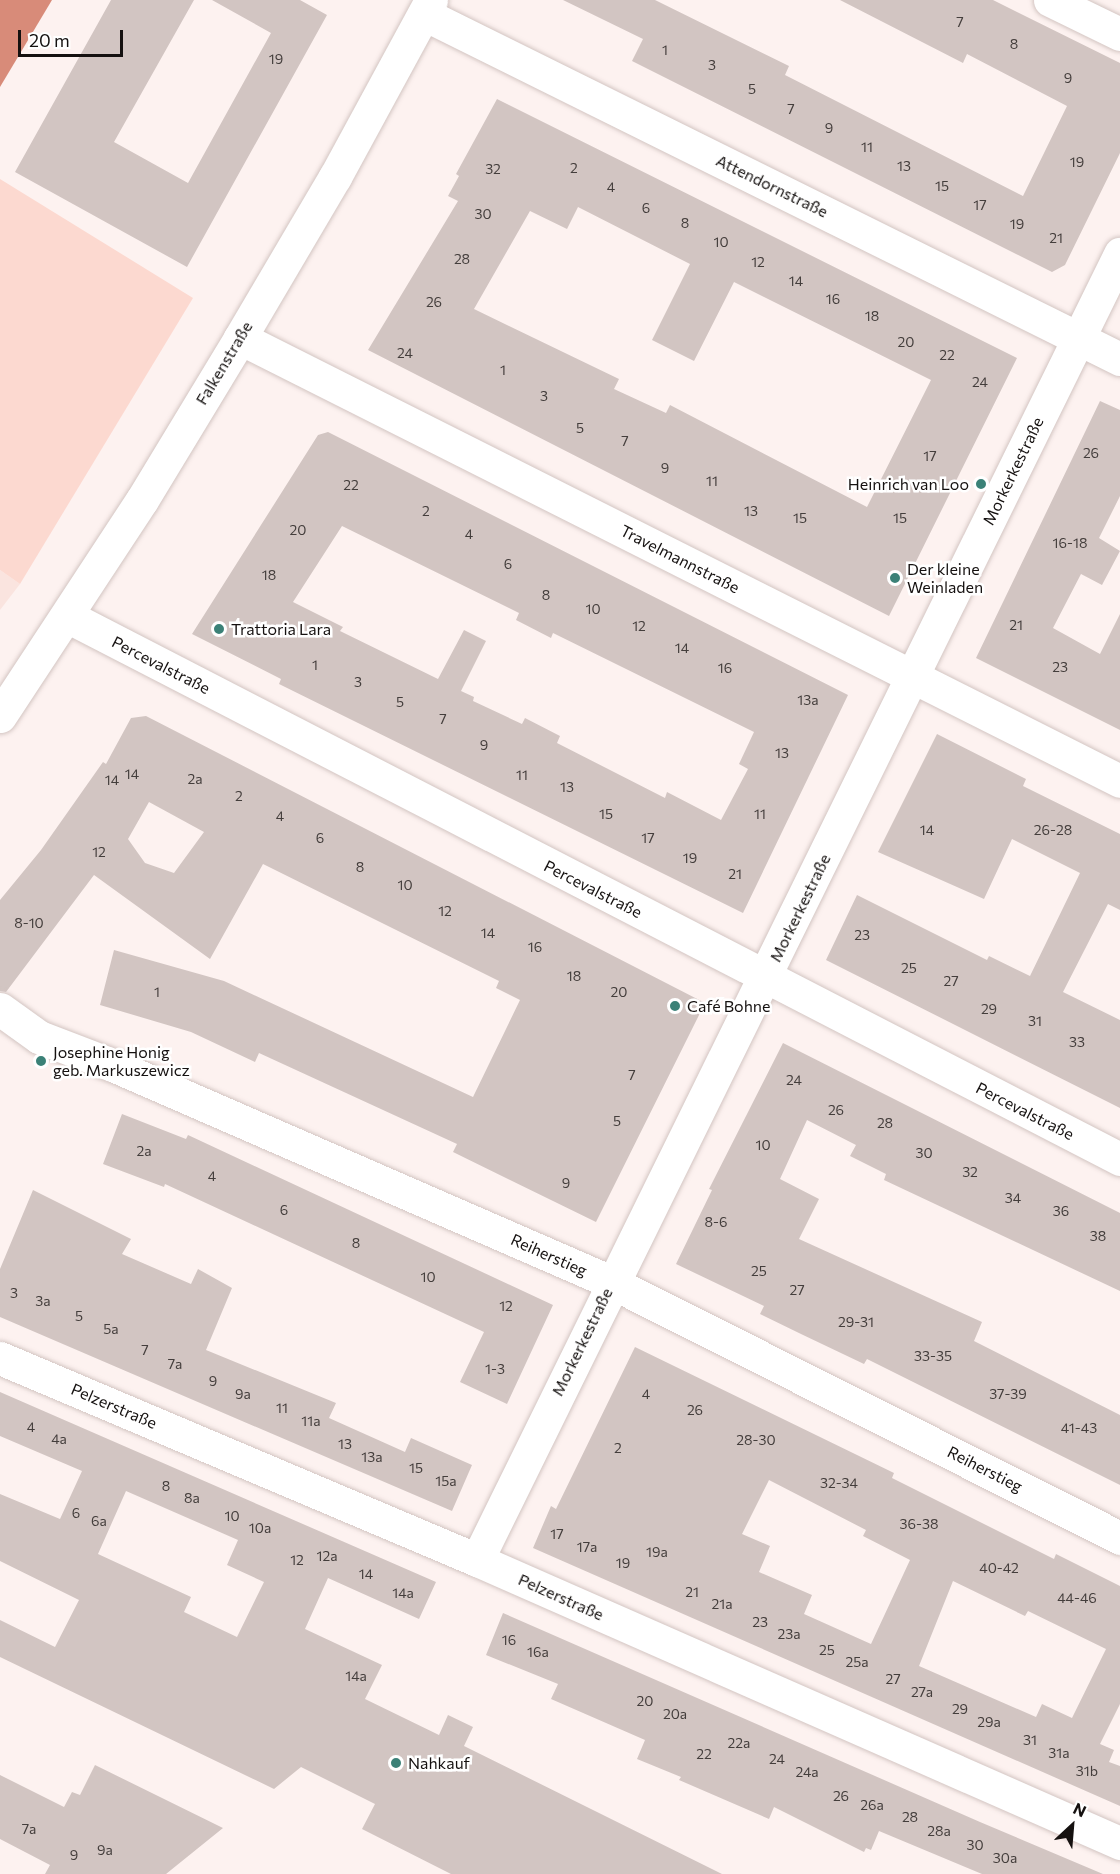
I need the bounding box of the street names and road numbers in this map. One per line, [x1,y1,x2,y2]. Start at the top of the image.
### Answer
street label: Attendornstraße [713,151,831,221]
street label: Falkenstraße [192,318,256,408]
street label: Morkerkestraße [979,414,1047,528]
street label: Travelmannstraße [617,521,743,597]
street label: Percevalstraße [109,632,213,698]
street label: Morkerkestraße [766,851,834,965]
street label: Percevalstraße [541,856,645,922]
street label: Percevalstraße [973,1078,1077,1144]
street label: Reiherstieg [508,1230,590,1280]
street label: Morkerkestraße [548,1285,616,1399]
street label: Pelzerstraße [68,1379,160,1433]
street label: Reiherstieg [944,1442,1026,1496]
street label: Pelzerstraße [515,1570,607,1624]

